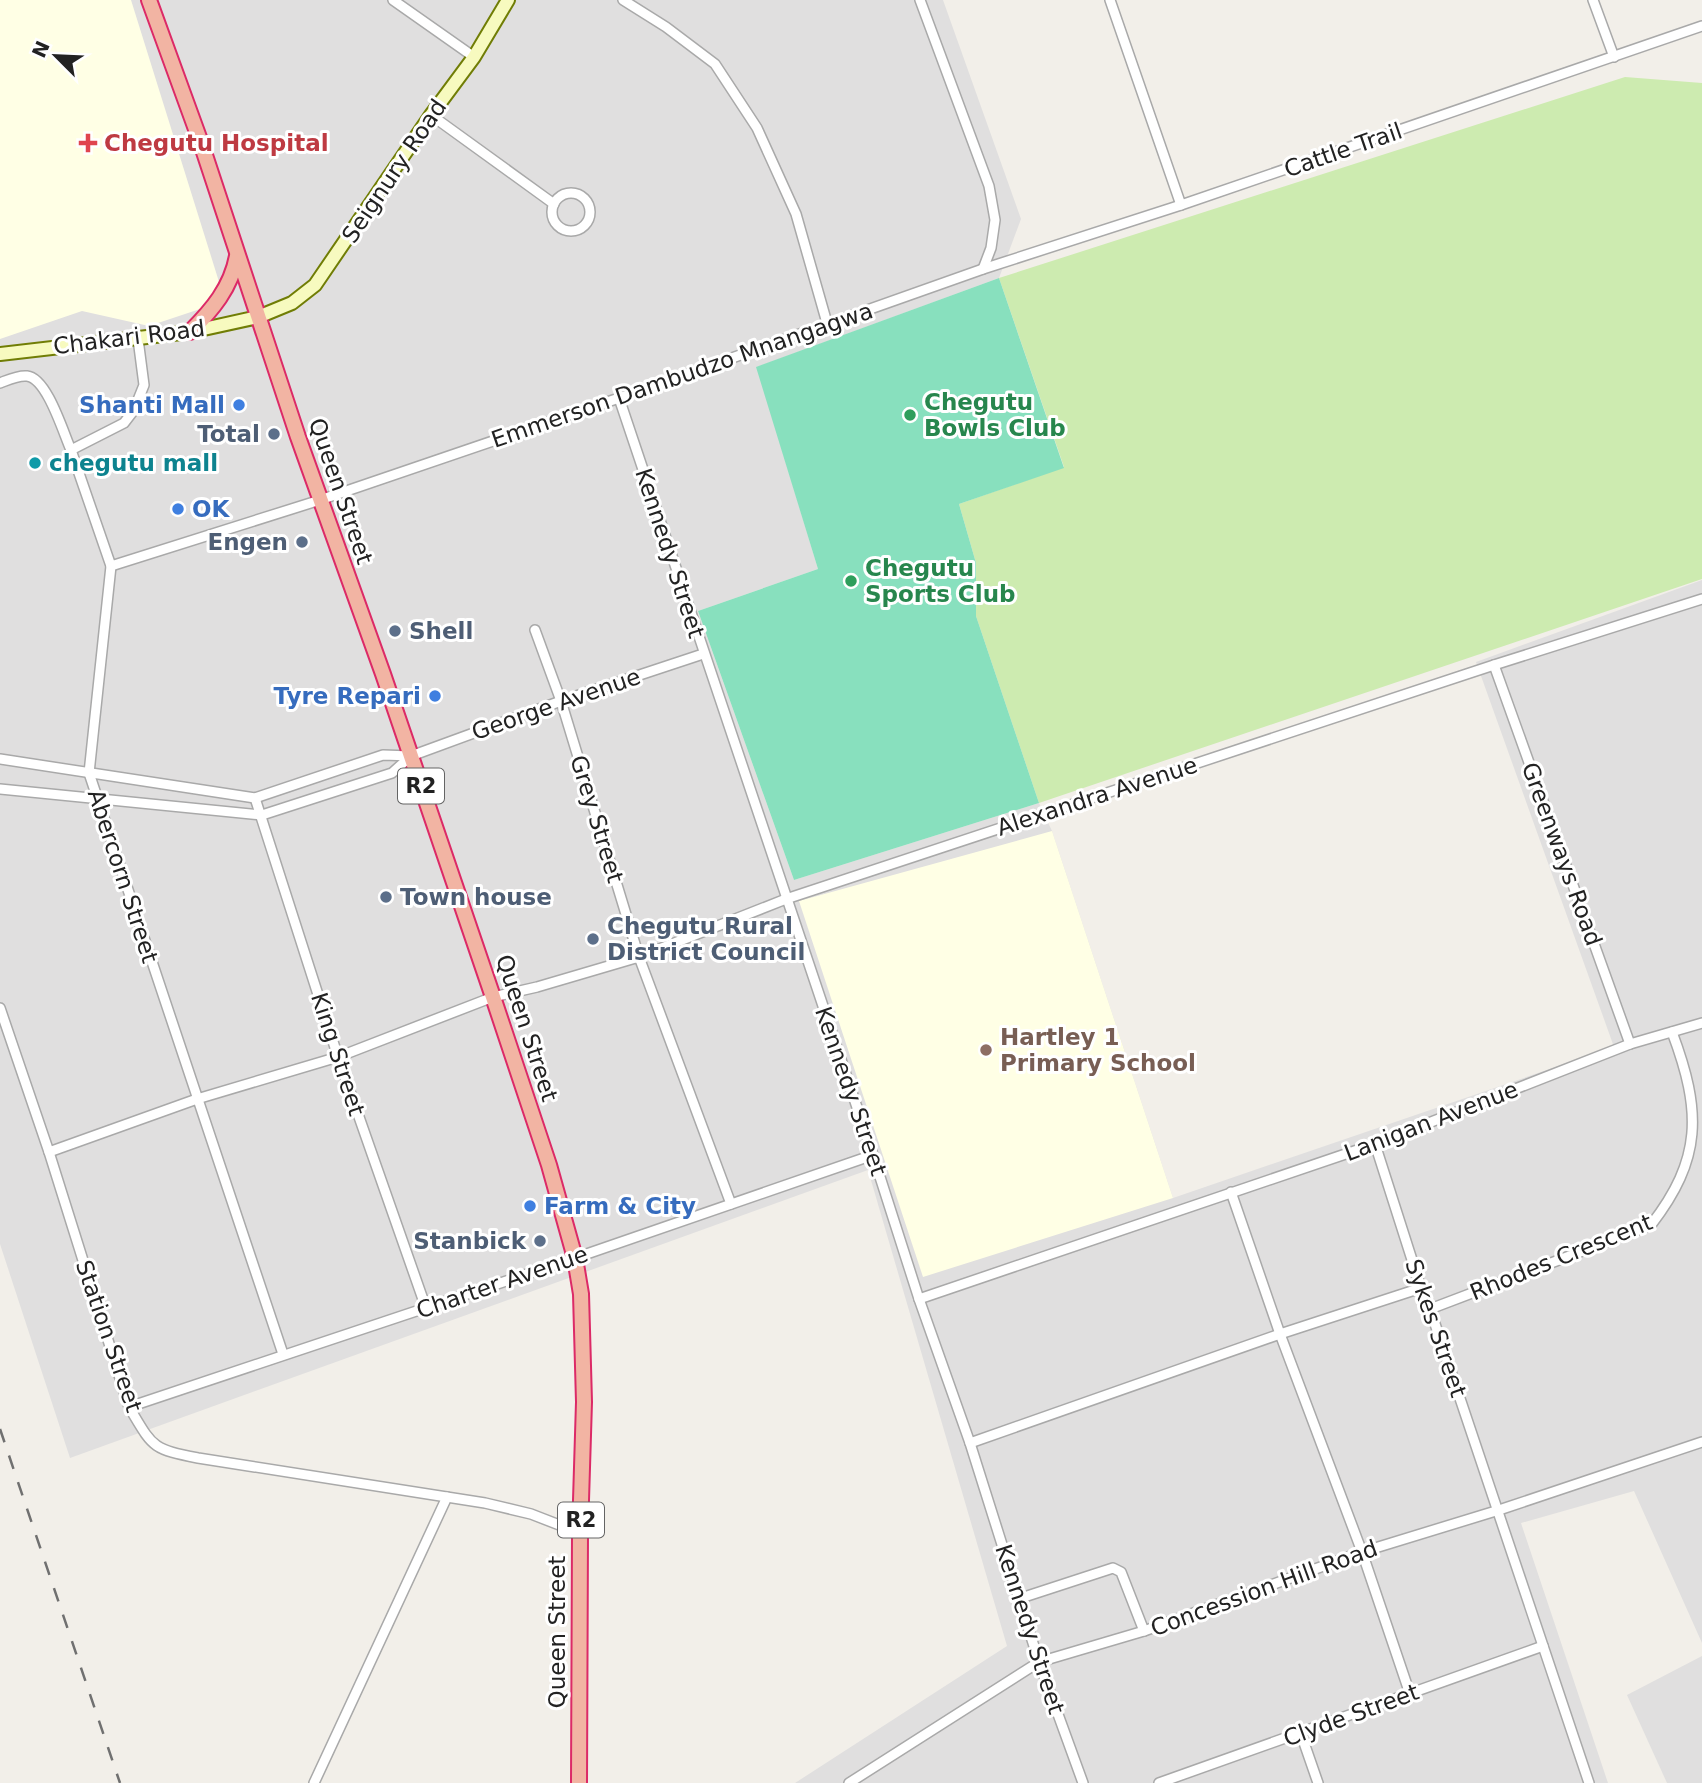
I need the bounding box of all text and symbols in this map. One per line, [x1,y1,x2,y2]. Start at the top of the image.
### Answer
north arrow [21,21,91,91]
text: N [27,37,54,61]
street label: Seignury Road [337,95,451,247]
street label: Cattle Trail [1281,118,1405,182]
place label: Chegutu Hospital [104,130,329,156]
marker: Chegutu Hospital [78,133,98,153]
street label: Emmerson Dambudzo Mnangagwa [488,297,876,453]
street label: Chakari Road [52,315,206,359]
place label: Chegutu Bowls Club [924,389,1066,441]
place label: Shanti Mall [79,392,225,418]
marker: Shanti Mall [231,397,247,413]
marker: Chegutu Bowls Club [902,407,918,423]
street label: Queen Street [304,415,378,567]
place label: Total [197,421,260,447]
marker: Total [266,426,282,442]
place label: chegutu mall [49,450,218,476]
marker: chegutu mall [27,455,43,471]
street label: Kennedy Street [630,465,710,641]
place label: OK [192,496,231,522]
marker: OK [170,501,186,517]
place label: Engen [207,529,288,555]
marker: Engen [294,534,310,550]
place label: Chegutu Sports Club [865,555,1015,607]
marker: Chegutu Sports Club [843,573,859,589]
place label: Shell [409,618,473,644]
marker: Shell [387,623,403,639]
street label: George Avenue [468,663,644,745]
place label: Tyre Repari [274,683,421,709]
marker: Tyre Repari [427,688,443,704]
street label: Alexandra Avenue [994,751,1200,841]
street label: Grey Street [565,752,629,886]
street label: Greenways Road [1517,759,1607,949]
road number: R2 [398,768,444,804]
street label: Abercorn Street [83,786,163,966]
place label: Town house [400,884,552,910]
marker: Town house [378,889,394,905]
place label: Chegutu Rural District Council [607,913,805,965]
marker: Chegutu Rural District Council [585,931,601,947]
street label: Queen Street [491,951,563,1105]
street label: King Street [306,989,370,1119]
street label: Kennedy Street [810,1003,892,1179]
place label: Hartley 1 Primary School [1000,1024,1196,1076]
marker: Hartley 1 Primary School [978,1042,994,1058]
street label: Lanigan Avenue [1340,1076,1522,1166]
place label: Farm & City [544,1193,696,1219]
marker: Farm & City [522,1198,538,1214]
street label: Rhodes Crescent [1466,1209,1656,1305]
place label: Stanbick [413,1228,527,1254]
marker: Stanbick [532,1233,548,1249]
street label: Charter Avenue [413,1240,591,1324]
street label: Sykes Street [1400,1256,1472,1400]
street label: Station Street [71,1257,147,1415]
road number: R2 [558,1502,604,1538]
street label: Concession Hill Road [1147,1535,1381,1641]
street label: Kennedy Street [990,1541,1070,1717]
street label: Queen Street [544,1556,570,1708]
street label: Clyde Street [1280,1678,1422,1752]

